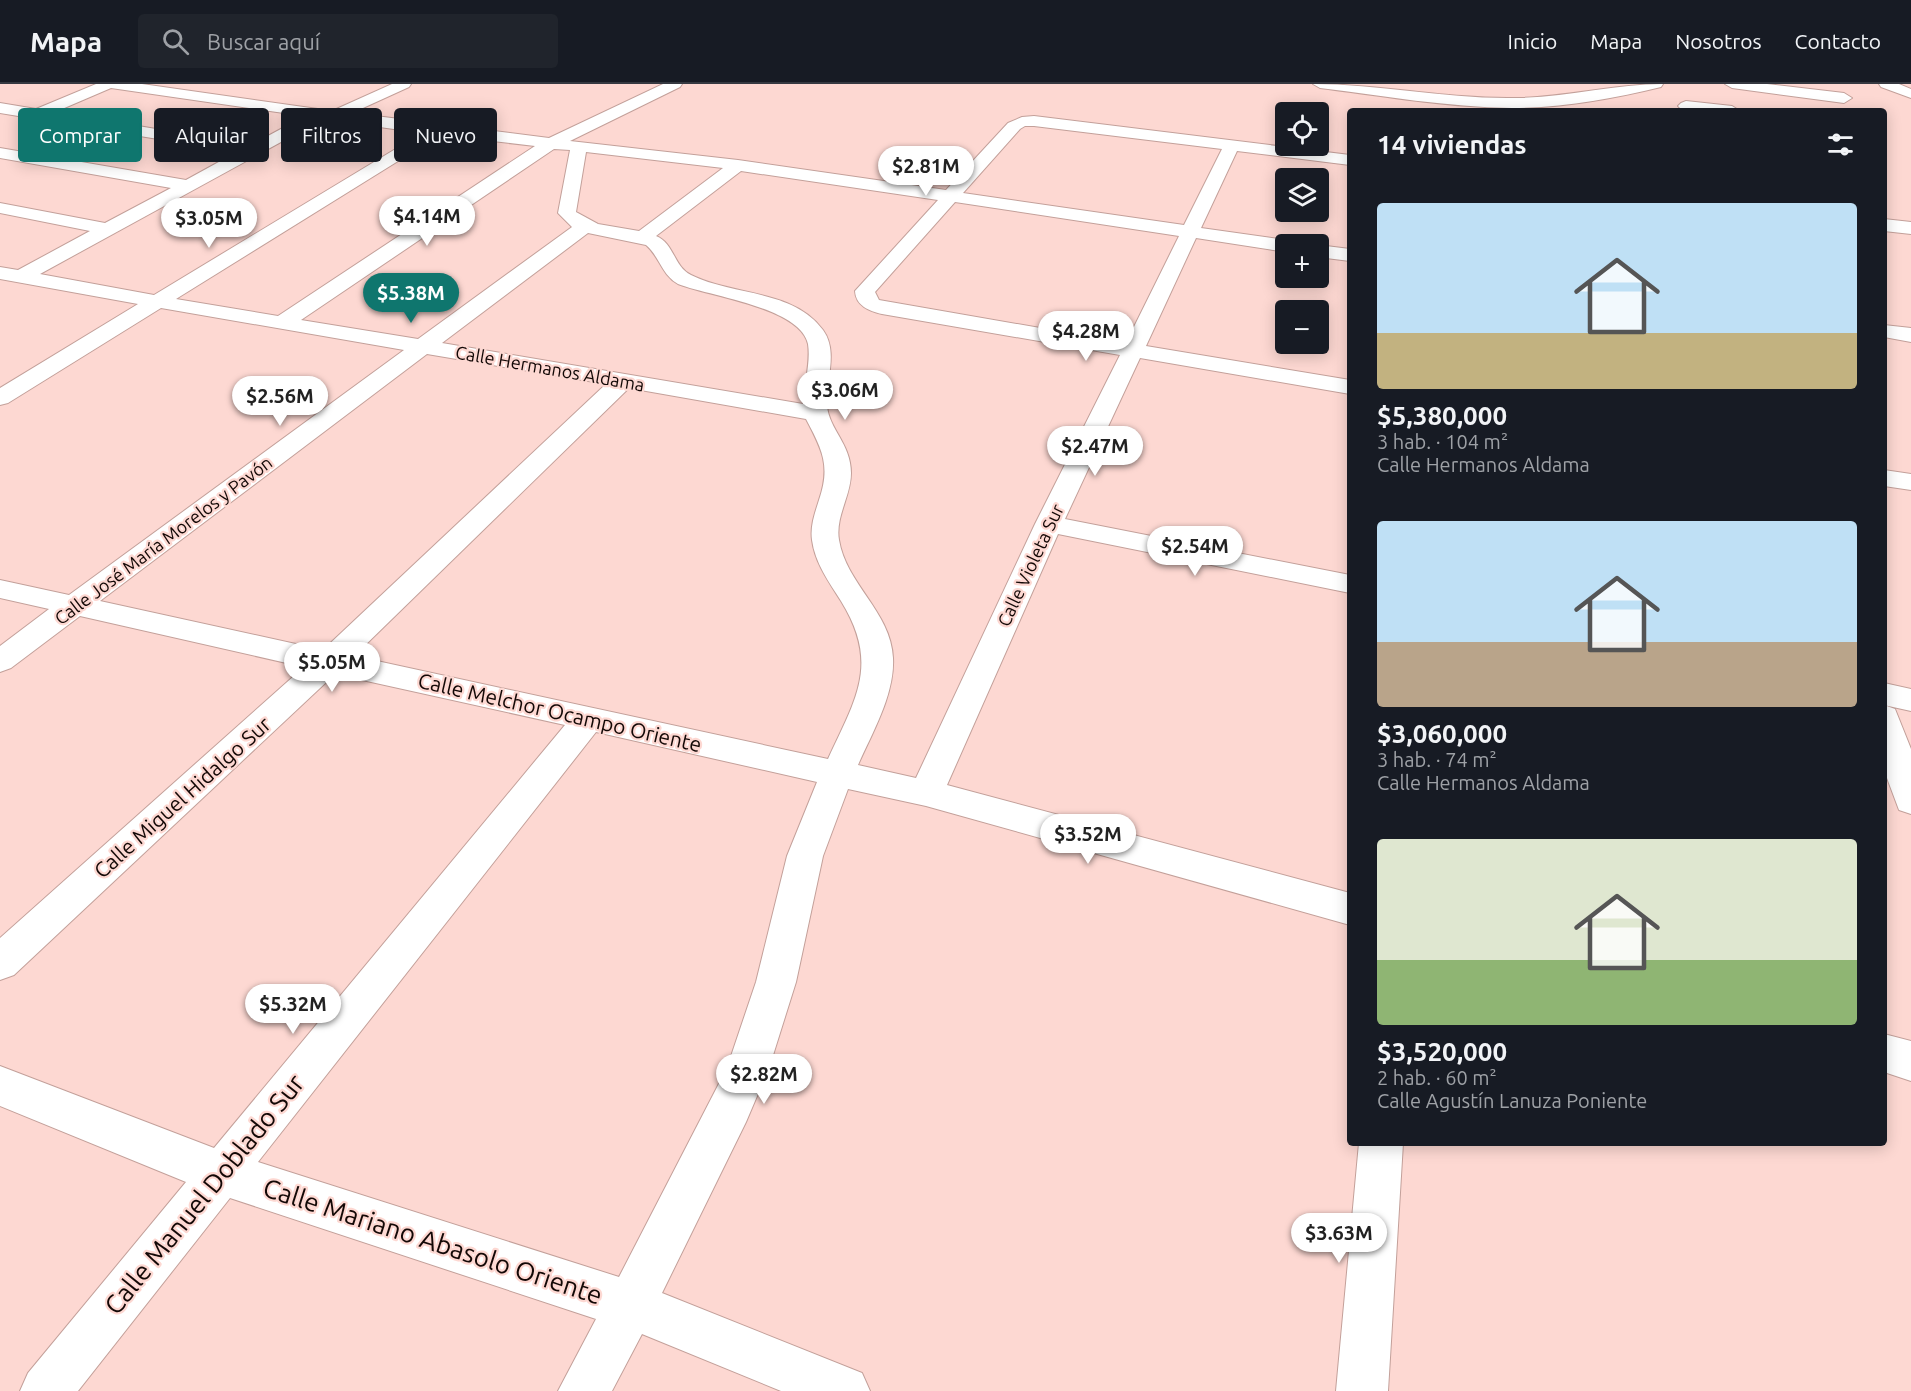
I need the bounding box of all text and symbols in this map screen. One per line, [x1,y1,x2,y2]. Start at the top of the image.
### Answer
search box [138,14,558,68]
icon: search [159,25,192,58]
text: Mapa [30,26,102,57]
text: Buscar aquí [207,29,320,54]
text: Inicio [1508,29,1557,53]
text: Mapa [1590,29,1642,53]
text: Nosotros [1675,29,1762,53]
text: Contacto [1795,29,1881,53]
map controls [1275,102,1329,354]
button: locate [1275,102,1329,156]
chip: Comprar [18,108,142,162]
chip: Alquilar [154,108,269,162]
chip: Filtros [281,108,382,162]
chip: Nuevo [394,108,497,162]
icon: filters [1824,128,1857,161]
text: 14 viviendas [1377,130,1527,159]
pin: $2.81M [877,146,975,197]
text: $2.81M [892,154,960,177]
button: layers [1275,168,1329,222]
pin: $4.14M [378,196,476,247]
pin: $3.05M [160,198,258,249]
text: $4.14M [393,204,461,227]
text: $3.05M [175,206,243,229]
button: + [1275,234,1329,288]
icon: home [1563,242,1671,350]
pin: $5.38M [362,273,460,324]
text: $5.38M [377,281,445,304]
button: − [1275,300,1329,354]
pin: $4.28M [1037,311,1135,362]
text: $4.28M [1052,319,1120,342]
street label: Calle Hermanos Aldama [454,342,646,394]
pin: $3.06M [796,370,894,421]
pin: $2.56M [231,376,329,427]
text: $3.06M [811,378,879,401]
text: $2.56M [246,384,314,407]
text: $5,380,000 [1377,401,1507,430]
pin: $2.47M [1046,426,1144,477]
text: 3 hab. · 104 m² [1377,430,1508,453]
text: $2.47M [1061,434,1129,457]
street label: Calle José María Morelos y Pavón [50,452,276,628]
text: Calle Hermanos Aldama [1377,453,1590,476]
street label: Calle Violeta Sur [993,501,1067,629]
pin: $2.54M [1146,526,1244,577]
text: $2.54M [1161,534,1229,557]
icon: home [1563,560,1671,668]
pin: $5.05M [283,642,381,693]
text: $5.05M [298,650,366,673]
street label: Calle Melchor Ocampo Oriente [416,668,704,756]
street label: Calle Miguel Hidalgo Sur [89,711,275,882]
text: $3,060,000 [1377,719,1507,748]
text: 3 hab. · 74 m² [1377,748,1497,771]
text: Calle Hermanos Aldama [1377,771,1590,794]
pin: $3.52M [1039,814,1137,865]
text: $3.52M [1054,822,1122,845]
icon: home [1563,878,1671,986]
pin: $5.32M [244,984,342,1035]
text: $5.32M [259,992,327,1015]
text: $3,520,000 [1377,1037,1507,1066]
pin: $2.82M [715,1054,813,1105]
text: $2.82M [730,1062,798,1085]
text: 2 hab. · 60 m² [1377,1066,1497,1089]
street label: Calle Manuel Doblado Sur [98,1068,310,1320]
text: Calle Agustín Lanuza Poniente [1377,1089,1647,1112]
street label: Calle Mariano Abasolo Oriente [260,1172,606,1310]
pin: $3.63M [1290,1213,1388,1264]
text: $3.63M [1305,1221,1373,1244]

